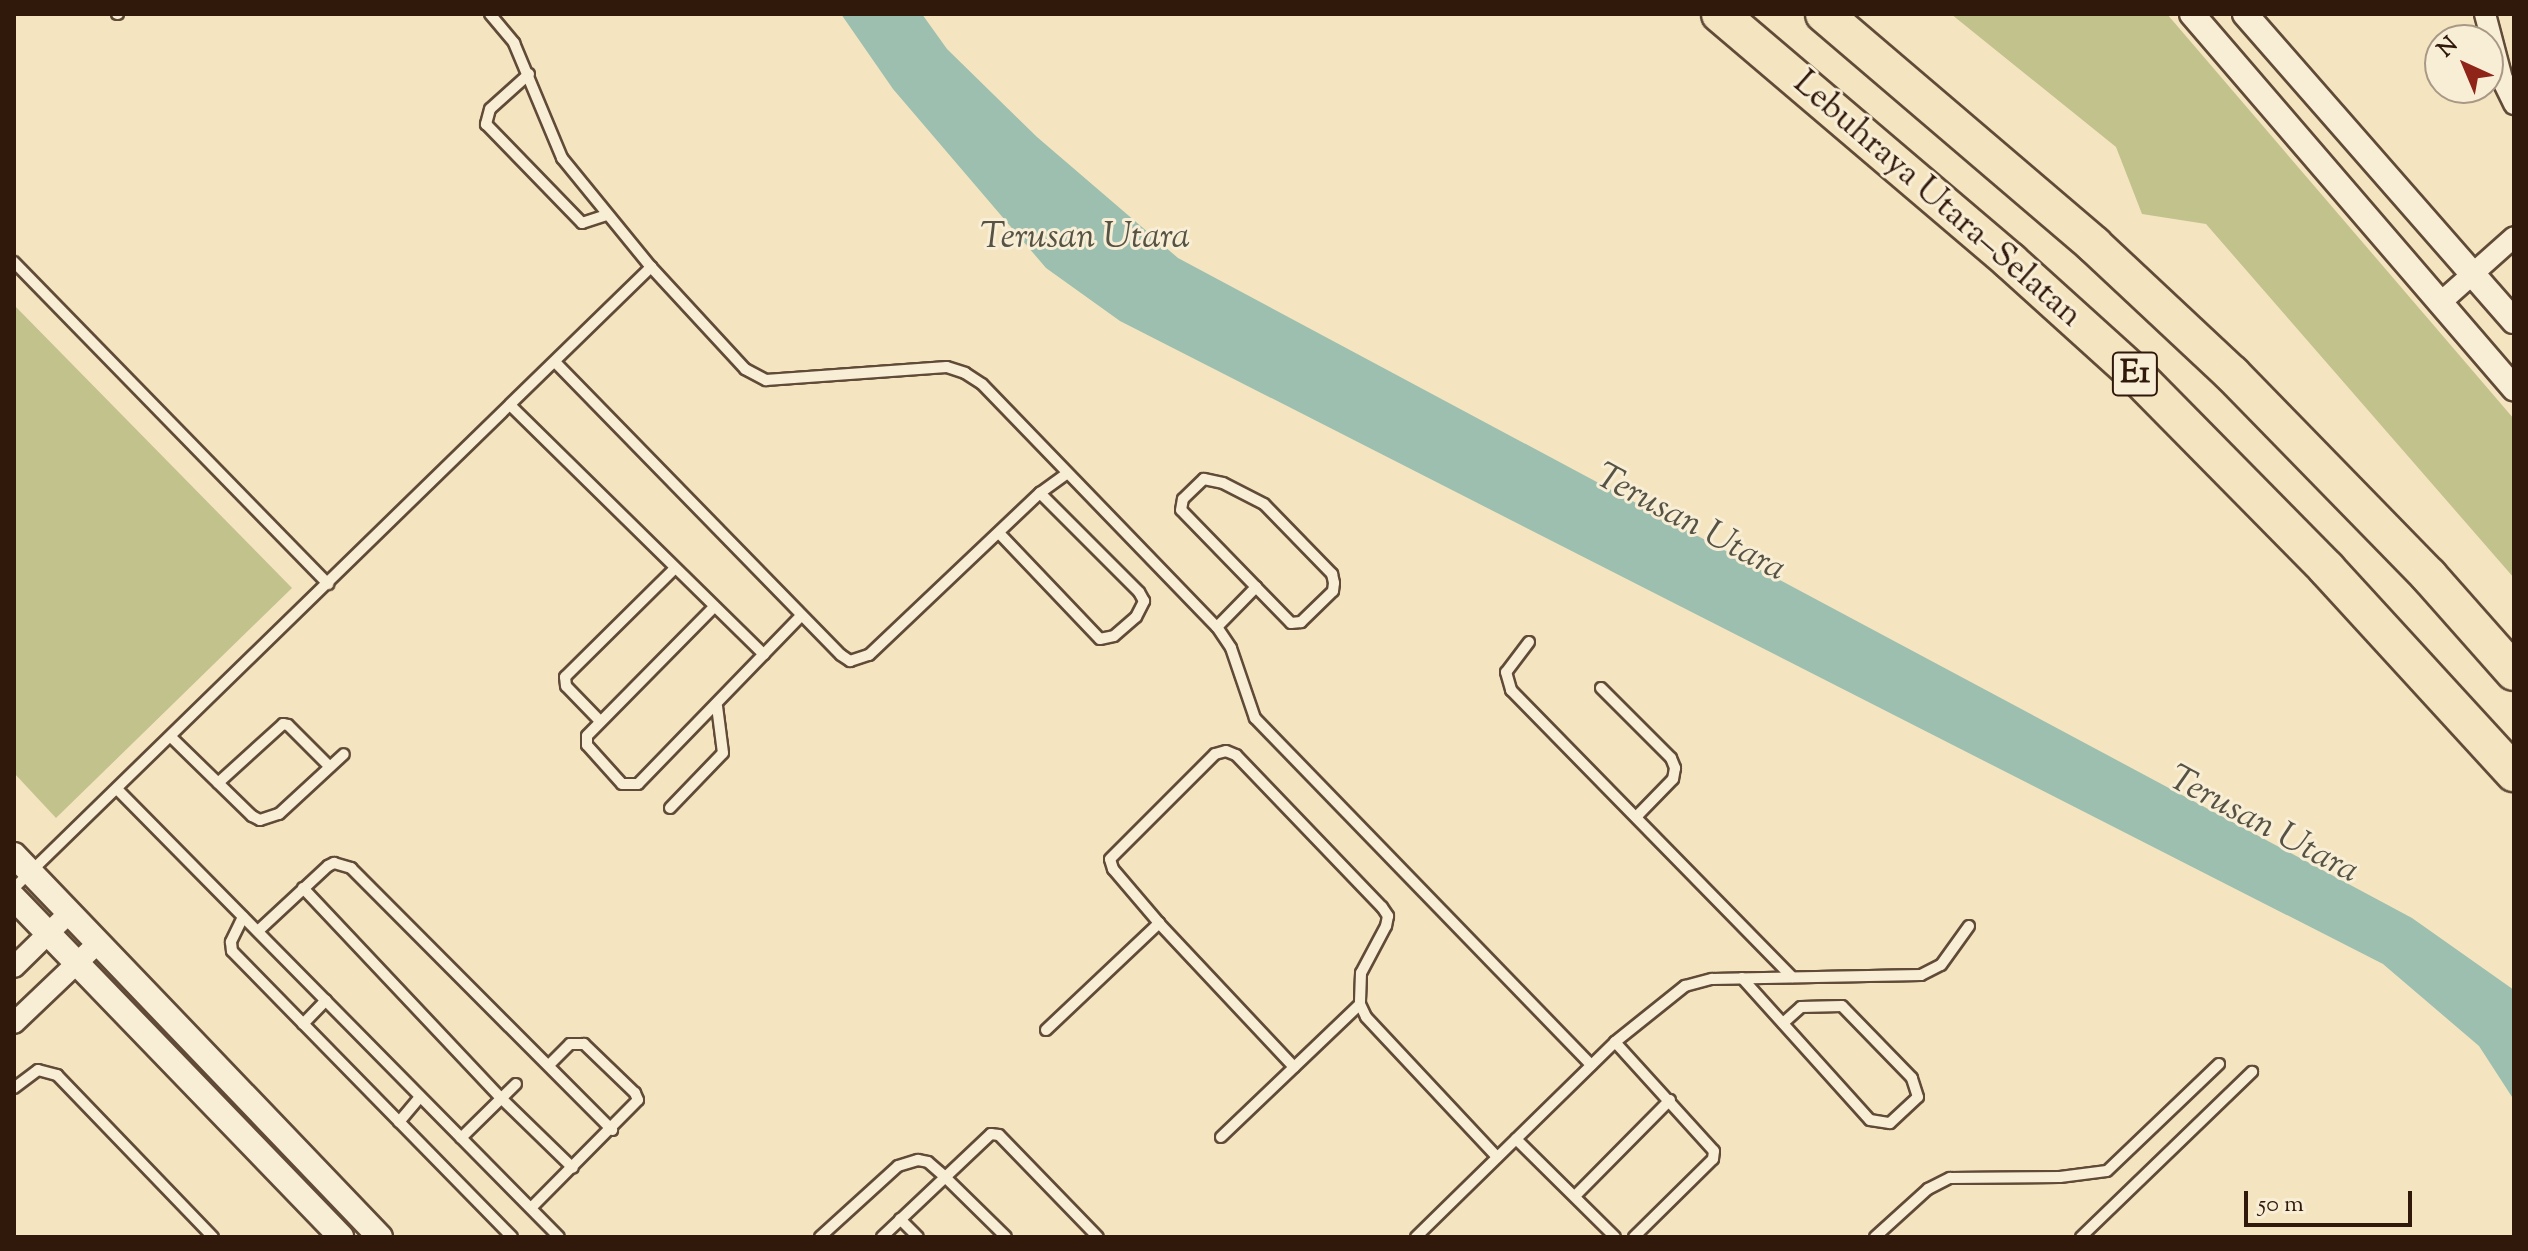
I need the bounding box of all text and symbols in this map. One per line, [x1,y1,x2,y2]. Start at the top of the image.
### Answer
north arrow [2424,24,2504,104]
text: N [2431,31,2466,66]
street label: Lebuhraya Utara–Selatan [1784,63,2090,337]
water label: Terusan Utara [980,217,1190,261]
road number: E1 [2111,346,2159,402]
water label: Terusan Utara [1587,456,1793,592]
water label: Terusan Utara [2160,758,2366,894]
scale bar [2248,1175,2416,1225]
text: 50 m [2258,1188,2304,1222]

